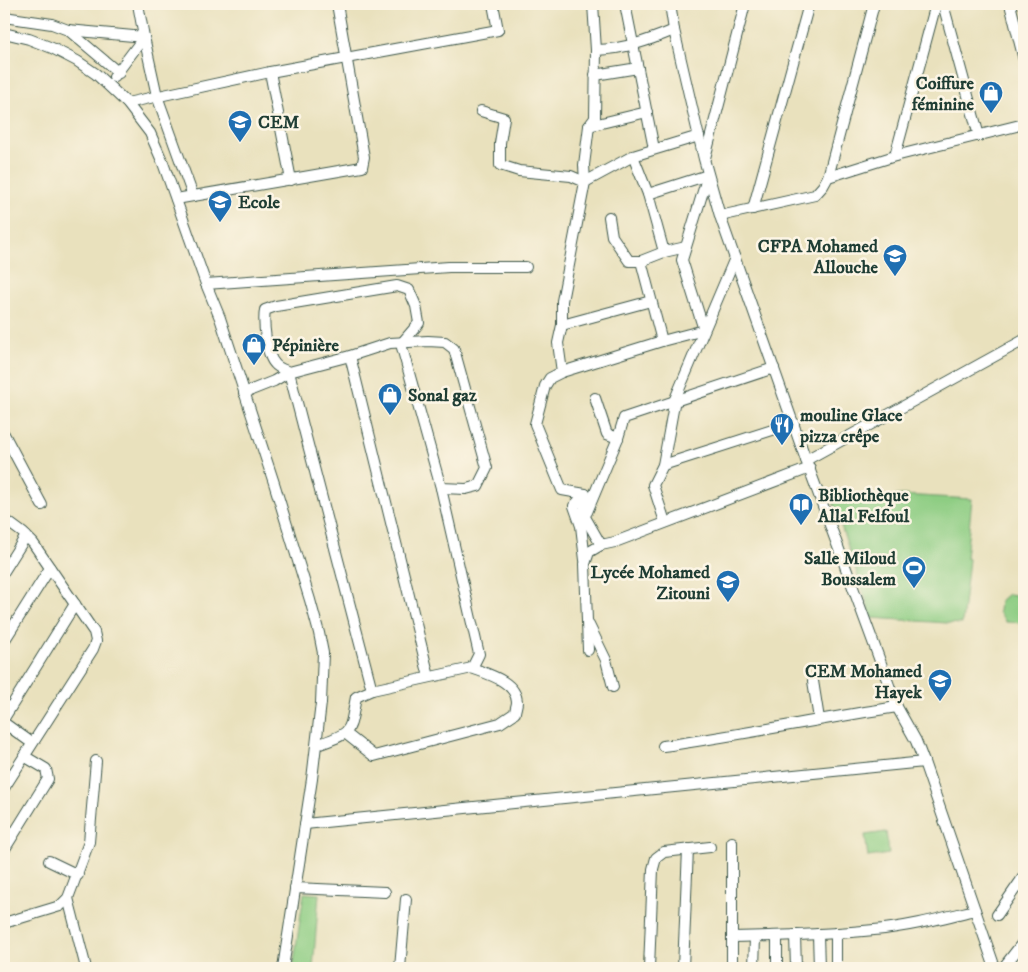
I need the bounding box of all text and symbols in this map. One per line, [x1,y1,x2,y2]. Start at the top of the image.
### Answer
place label: Coiffure féminine [911,73,975,116]
shop icon: Coiffure féminine [978,80,1004,114]
school or university icon: CEM [227,109,253,143]
place label: CEM [258,112,300,134]
school or university icon: Ecole [207,189,233,223]
place label: Ecole [238,192,281,214]
place label: CFPA Mohamed Allouche [758,236,879,279]
school or university icon: CFPA Mohamed Allouche [882,243,908,277]
shop icon: Pépinière [241,332,267,366]
place label: Pépinière [272,335,340,357]
shop icon: Sonal gaz [377,382,403,416]
place label: Sonal gaz [408,385,477,407]
place label: mouline Glace pizza crêpe [799,405,903,448]
restaurant icon: mouline Glace pizza crêpe [769,412,795,446]
place label: Bibliothèque Allal Felfoul [817,485,910,528]
library icon: Bibliothèque Allal Felfoul [788,492,814,526]
place label: Salle Miloud Boussalem [804,548,897,591]
sports icon: Salle Miloud Boussalem [901,555,927,589]
place label: Lycée Mohamed Zitouni [590,562,711,605]
school or university icon: Lycée Mohamed Zitouni [715,569,741,603]
place label: CEM Mohamed Hayek [805,661,923,704]
school or university icon: CEM Mohamed Hayek [927,668,953,702]

